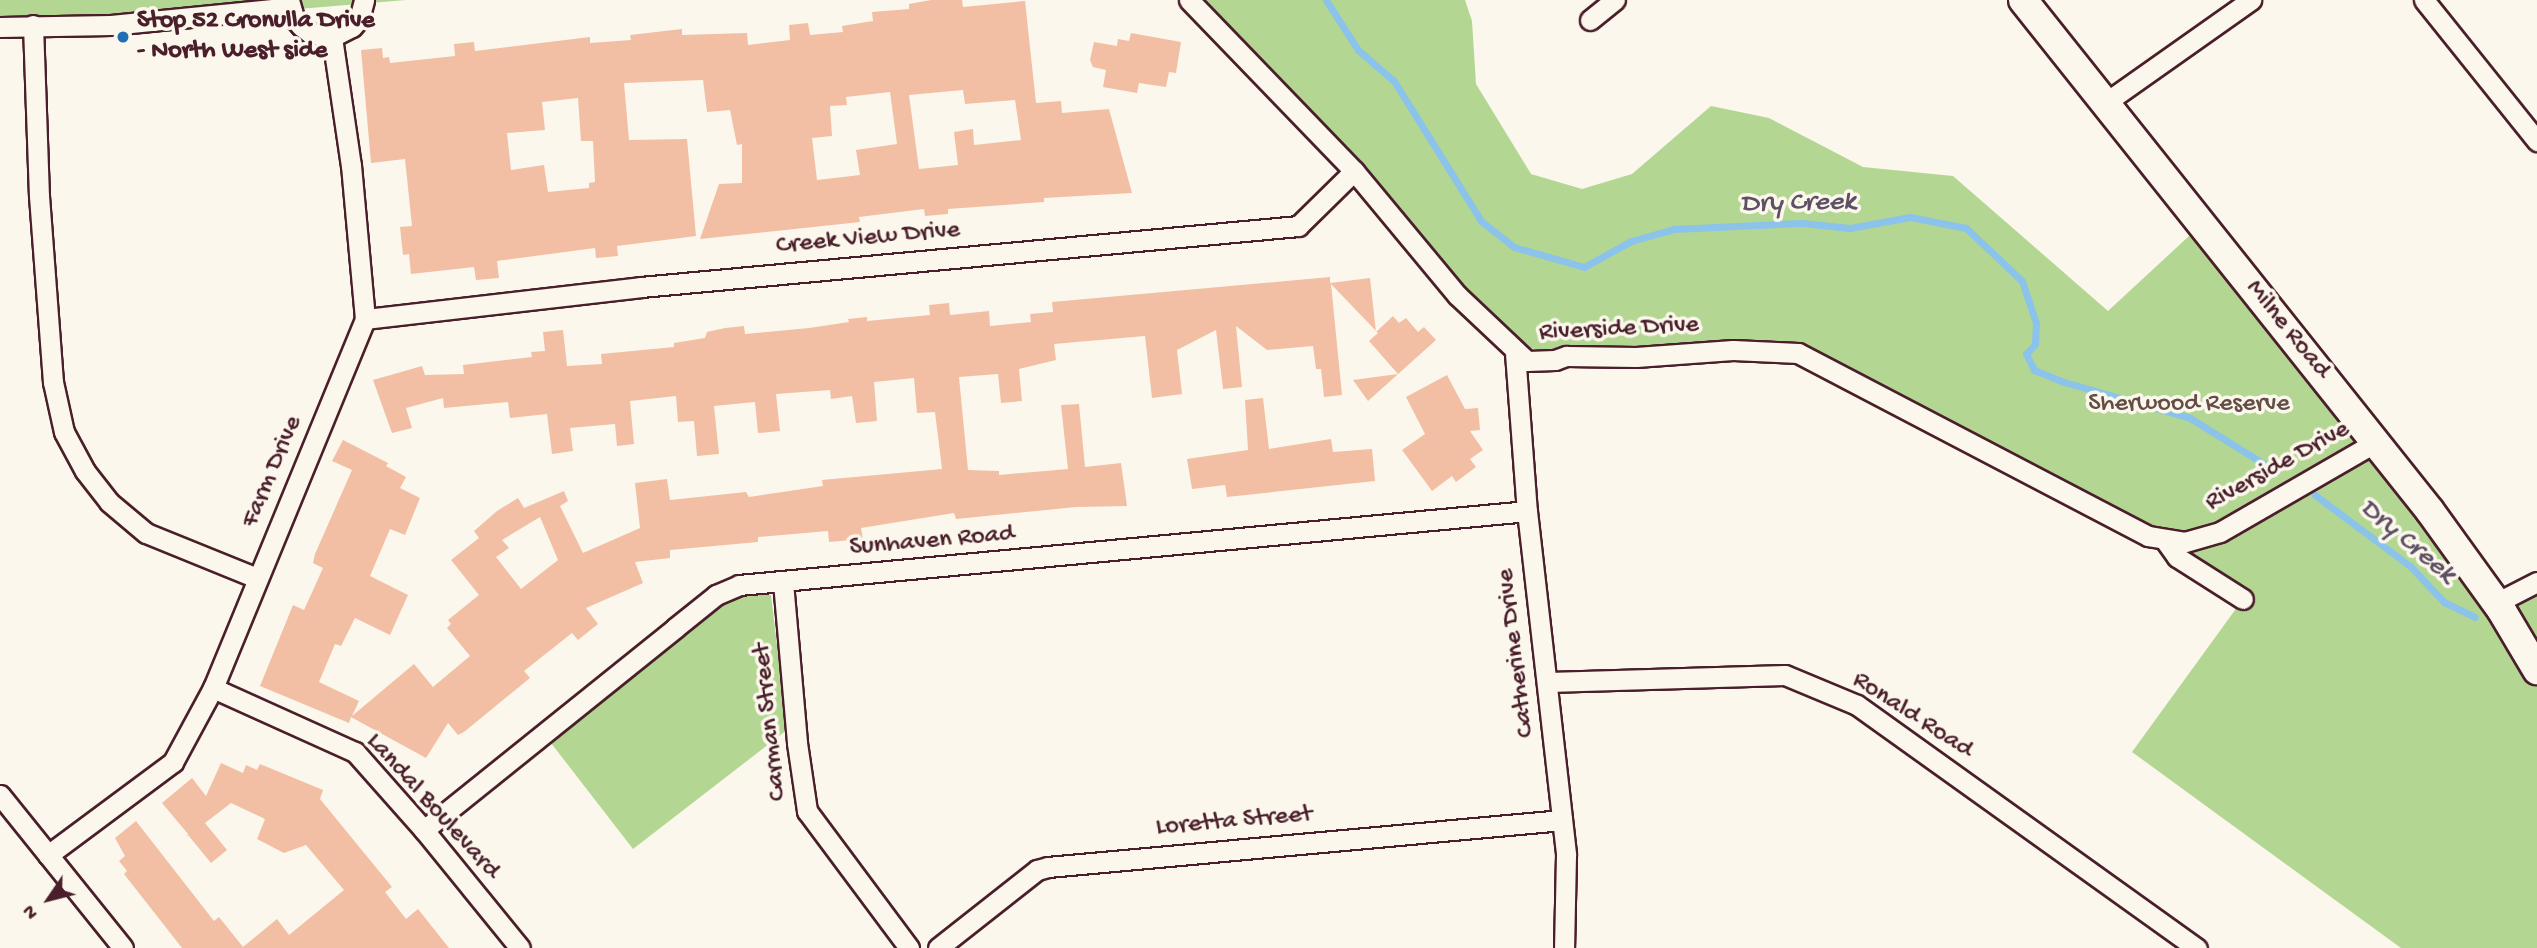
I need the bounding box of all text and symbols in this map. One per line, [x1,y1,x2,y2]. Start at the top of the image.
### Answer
place label: Stop 52 Cronulla Drive - North West side [137,6,375,68]
marker: Stop 52 Cronulla Drive - North West side [115,29,131,45]
water label: Dry Creek [1740,186,1856,222]
street label: Creek View Drive [775,215,961,263]
street label: Milne Road [2238,274,2336,386]
street label: Riverside Drive [1538,310,1700,350]
park label: Sherwood Reserve [2088,389,2290,421]
street label: Farm Drive [236,411,310,533]
street label: Riverside Drive [2200,415,2356,519]
water label: Dry Creek [2352,492,2462,592]
street label: Sunhaven Road [848,519,1016,565]
street label: Catherine Drive [1491,567,1543,739]
street label: Carman Street [747,642,795,802]
street label: Ronald Road [1846,665,1978,767]
street label: Landal Boulevard [358,727,506,887]
street label: Loretta Street [1155,800,1313,844]
north arrow [14,864,84,934]
text: N [18,900,44,923]

